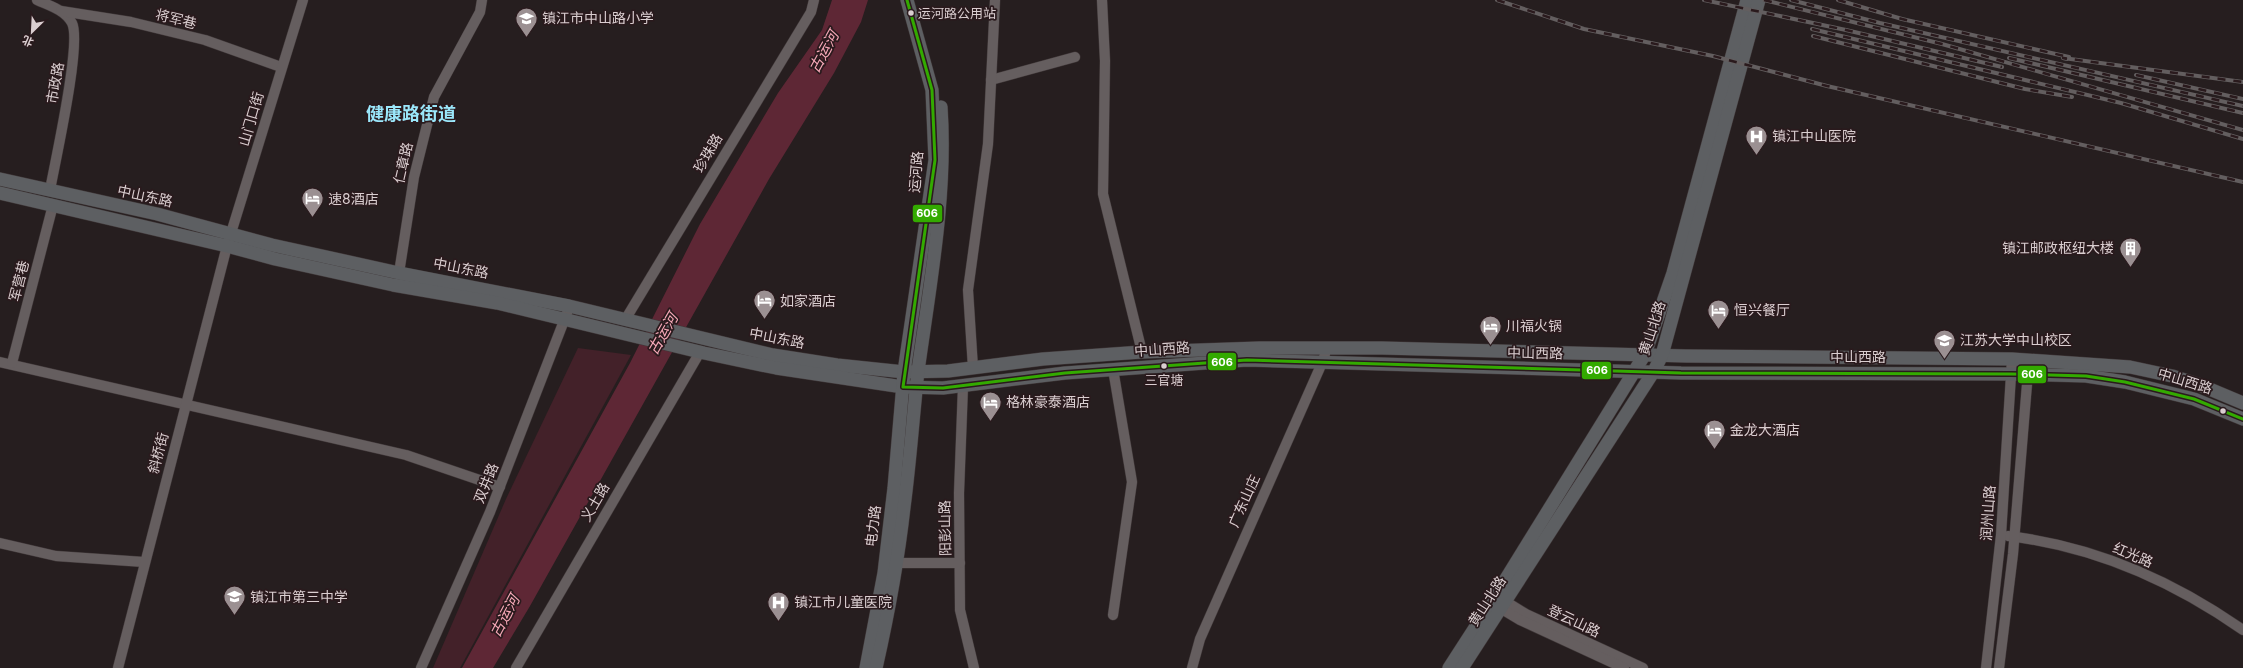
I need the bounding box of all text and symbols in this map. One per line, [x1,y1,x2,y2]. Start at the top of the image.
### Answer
street label: 将军巷 [154,5,199,32]
school or university icon: 镇江市中山路小学 [513,5,539,38]
place label: 运河路公用站 [918,5,996,21]
marker: 运河路公用站 [906,8,916,18]
place label: 镇江市中山路小学 [542,9,654,26]
north arrow [12,12,52,52]
water label: 古运河 [804,25,844,76]
text: 北 [20,33,36,50]
street label: 市政路 [42,61,67,105]
street label: 山门口街 [235,90,266,148]
district label: 健康路街道 [366,103,456,124]
hospital icon: 镇江中山医院 [1744,123,1770,156]
place label: 镇江中山医院 [1772,127,1856,144]
street label: 珍珠路 [690,130,725,175]
street label: 仁章路 [390,141,416,185]
street label: 运河路 [905,150,926,194]
street label: 中山东路 [116,181,174,210]
hotel icon: 速8酒店 [300,186,326,219]
place label: 速8酒店 [328,190,379,207]
line badge: 606 [912,204,943,223]
text: 606 [916,206,938,220]
building icon: 镇江邮政枢纽大楼 [2117,235,2143,268]
place label: 镇江邮政枢纽大楼 [2002,239,2114,256]
street label: 中山东路 [432,254,490,281]
street label: 军营巷 [5,258,32,303]
hotel icon: 如家酒店 [752,288,778,321]
place label: 如家酒店 [780,292,836,309]
hotel icon: 恒兴餐厅 [1706,297,1732,330]
street label: 黄山北路 [1635,299,1668,357]
place label: 恒兴餐厅 [1734,301,1790,318]
water label: 古运河 [643,307,684,358]
hotel icon: 川福火锅 [1478,313,1504,346]
place label: 川福火锅 [1506,317,1562,334]
street label: 中山东路 [748,324,806,351]
school or university icon: 江苏大学中山校区 [1932,327,1958,360]
place label: 江苏大学中山校区 [1960,331,2072,348]
street label: 中山西路 [1133,338,1190,359]
street label: 中山西路 [1507,344,1563,361]
street label: 中山西路 [1830,348,1886,365]
line badge: 606 [1207,352,1237,371]
text: 606 [1211,355,1233,369]
marker: 三官塘 [1159,361,1169,371]
line badge: 606 [1581,361,1612,380]
text: 606 [1586,363,1608,377]
street label: 中山西路 [2156,364,2214,397]
line badge: 606 [2017,365,2047,384]
text: 606 [2021,367,2043,381]
place label: 三官塘 [1144,372,1184,388]
hotel icon: 格林豪泰酒店 [977,389,1003,422]
place label: 格林豪泰酒店 [1006,393,1090,410]
unlabelled marker [2218,406,2228,416]
hotel icon: 金龙大酒店 [1701,417,1727,450]
place label: 金龙大酒店 [1730,421,1800,438]
street label: 斜桥街 [144,430,171,475]
street label: 双井路 [470,460,501,505]
street label: 广东山庄 [1224,472,1263,530]
street label: 义土路 [577,479,612,524]
street label: 润州山路 [1977,484,1998,541]
street label: 阳彭山路 [936,500,953,556]
street label: 电力路 [862,504,883,548]
street label: 红光路 [2111,539,2156,571]
street label: 黄山北路 [1464,573,1509,629]
school or university icon: 镇江市第三中学 [221,584,247,617]
place label: 镇江市第三中学 [250,588,348,605]
water label: 古运河 [486,589,525,640]
hospital icon: 镇江市儿童医院 [766,589,792,622]
place label: 镇江市儿童医院 [794,593,892,610]
street label: 登云山路 [1545,601,1603,640]

